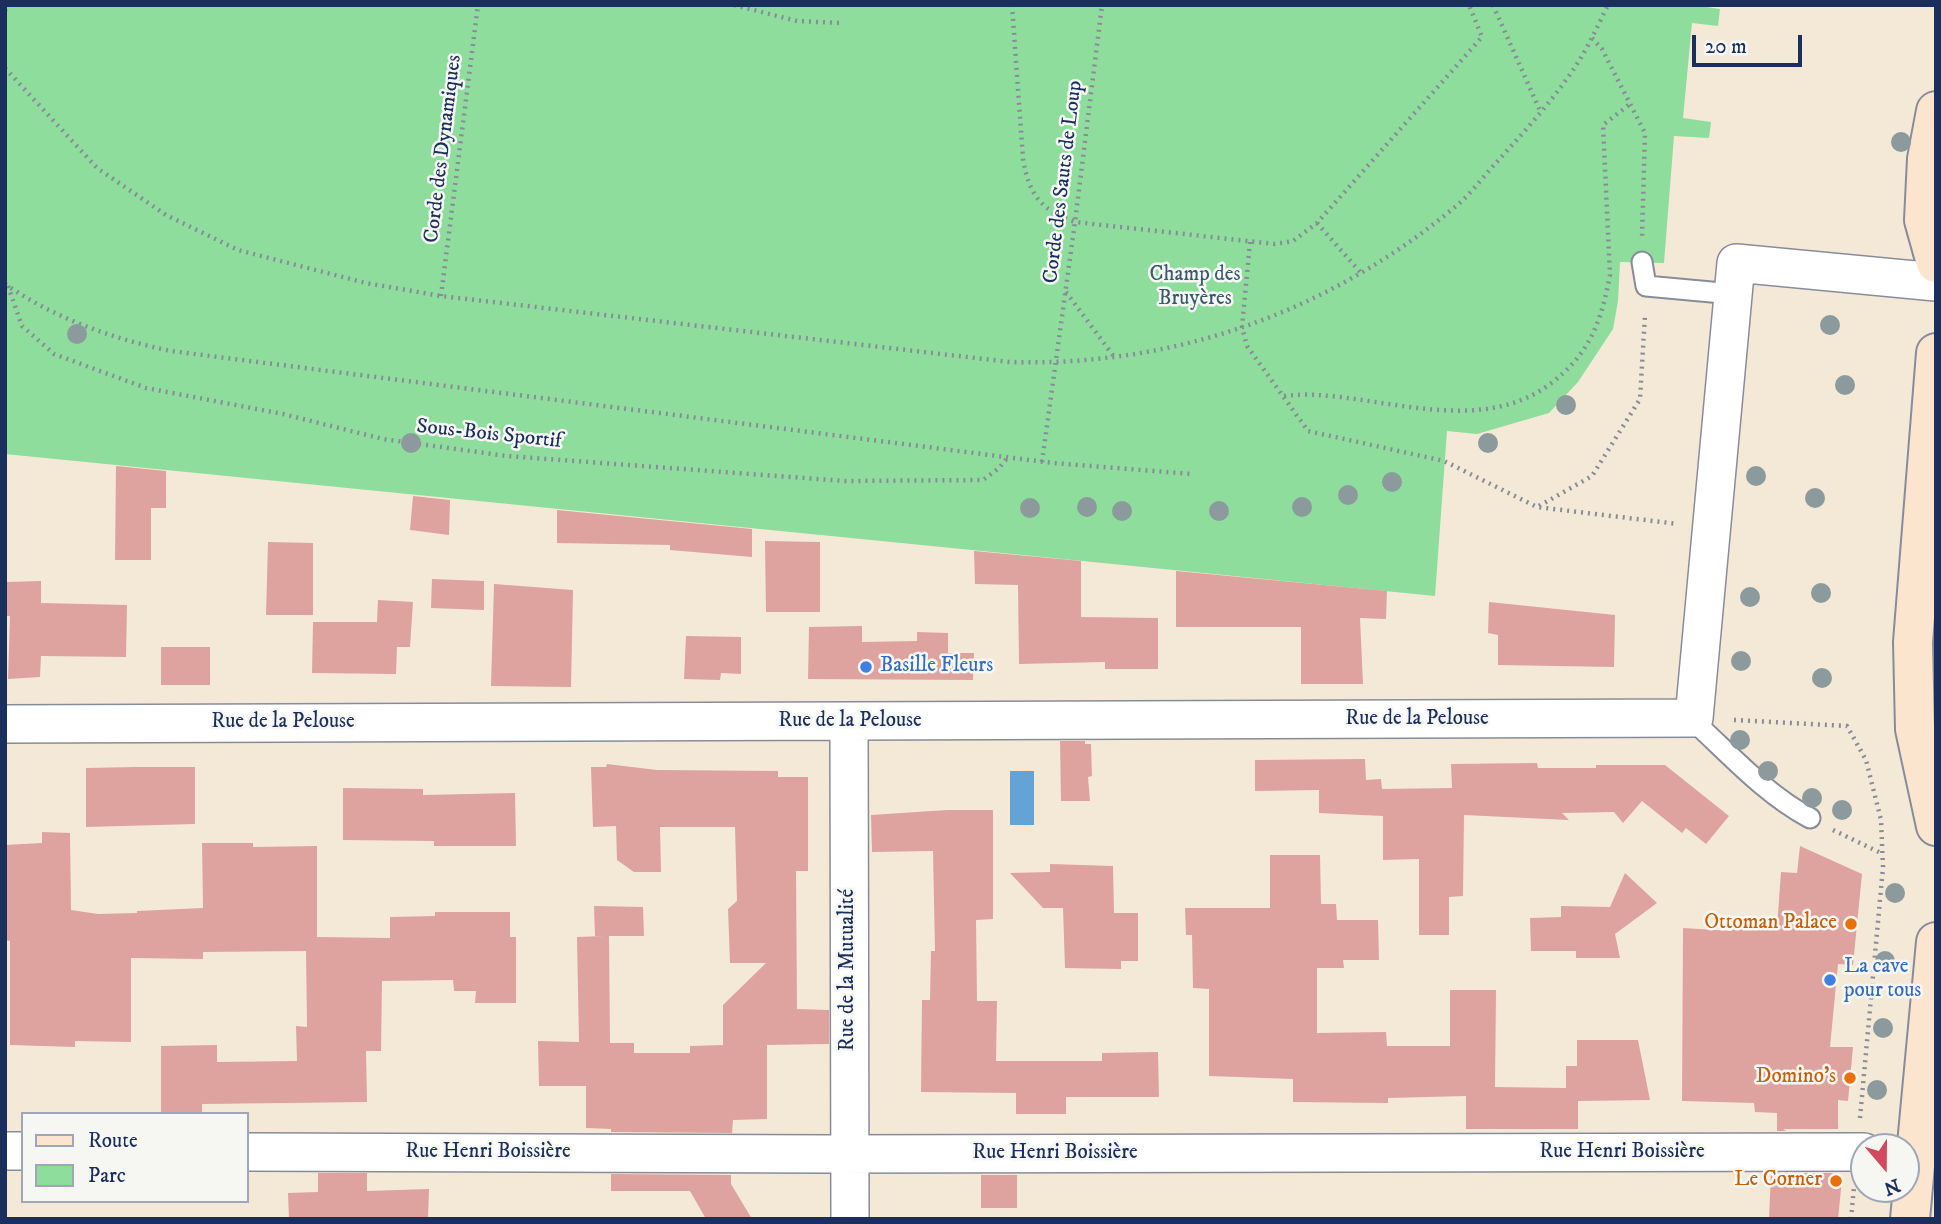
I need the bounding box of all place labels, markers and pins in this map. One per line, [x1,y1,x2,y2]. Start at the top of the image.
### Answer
place label: Basille Fleurs [880,654,993,680]
marker: Basille Fleurs [858,659,874,675]
place label: Ottoman Palace [1704,911,1837,937]
marker: Ottoman Palace [1843,916,1859,932]
place label: La cave pour tous [1844,955,1921,1005]
marker: La cave pour tous [1822,972,1838,988]
place label: Domino's [1756,1065,1836,1091]
marker: Domino's [1842,1070,1858,1086]
place label: Le Corner [1734,1168,1822,1194]
marker: Le Corner [1828,1173,1844,1189]

